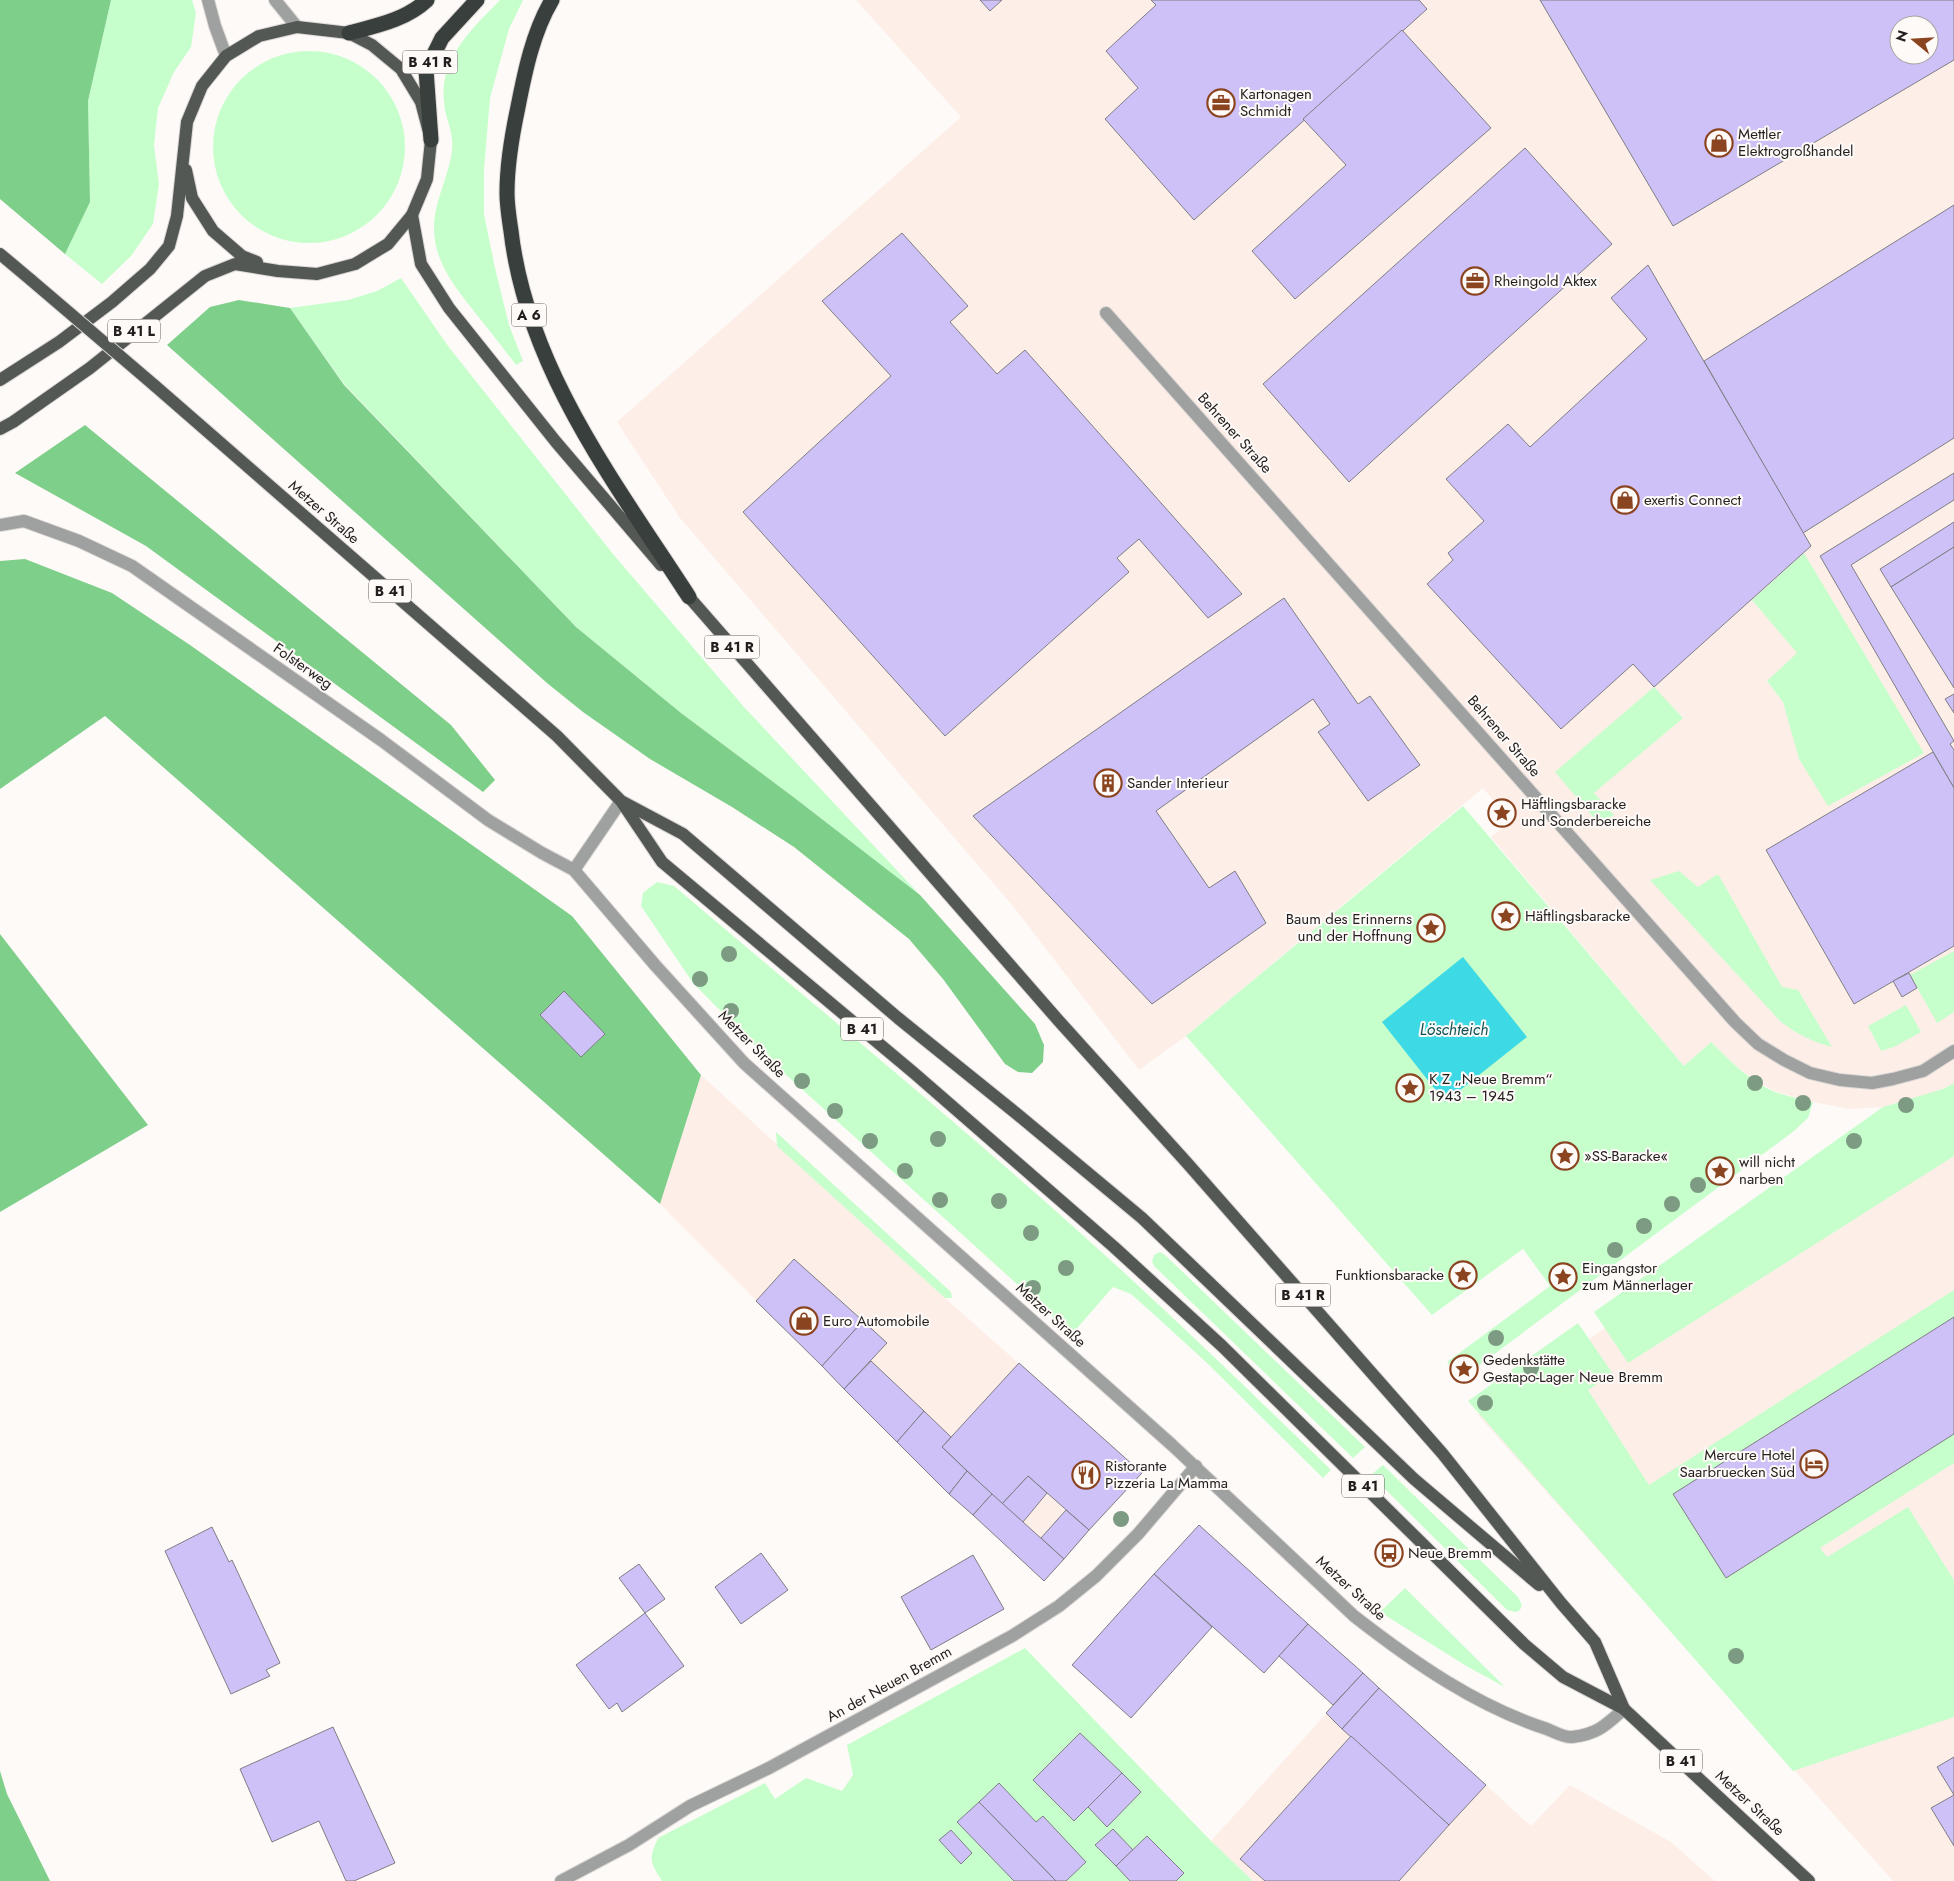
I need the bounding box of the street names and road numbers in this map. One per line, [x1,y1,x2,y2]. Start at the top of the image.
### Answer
road number: B 41 R [402,51,458,74]
road number: A 6 [512,304,546,326]
road number: B 41 L [108,320,160,342]
street label: Behrener Straße [1193,388,1278,479]
street label: Metzer Straße [284,475,365,549]
road number: B 41 [369,580,411,602]
road number: B 41 R [704,636,760,659]
street label: Folsterweg [269,638,337,694]
street label: Behrener Straße [1462,690,1546,782]
street label: Metzer Straße [713,1005,791,1083]
road number: B 41 [841,1018,883,1040]
street label: Metzer Straße [1011,1277,1091,1353]
road number: B 41 R [1276,1284,1330,1306]
road number: B 41 [1342,1474,1384,1498]
street label: Metzer Straße [1311,1550,1391,1626]
street label: An der Neuen Bremm [822,1640,956,1728]
road number: B 41 [1660,1750,1702,1772]
street label: Metzer Straße [1710,1765,1790,1841]

